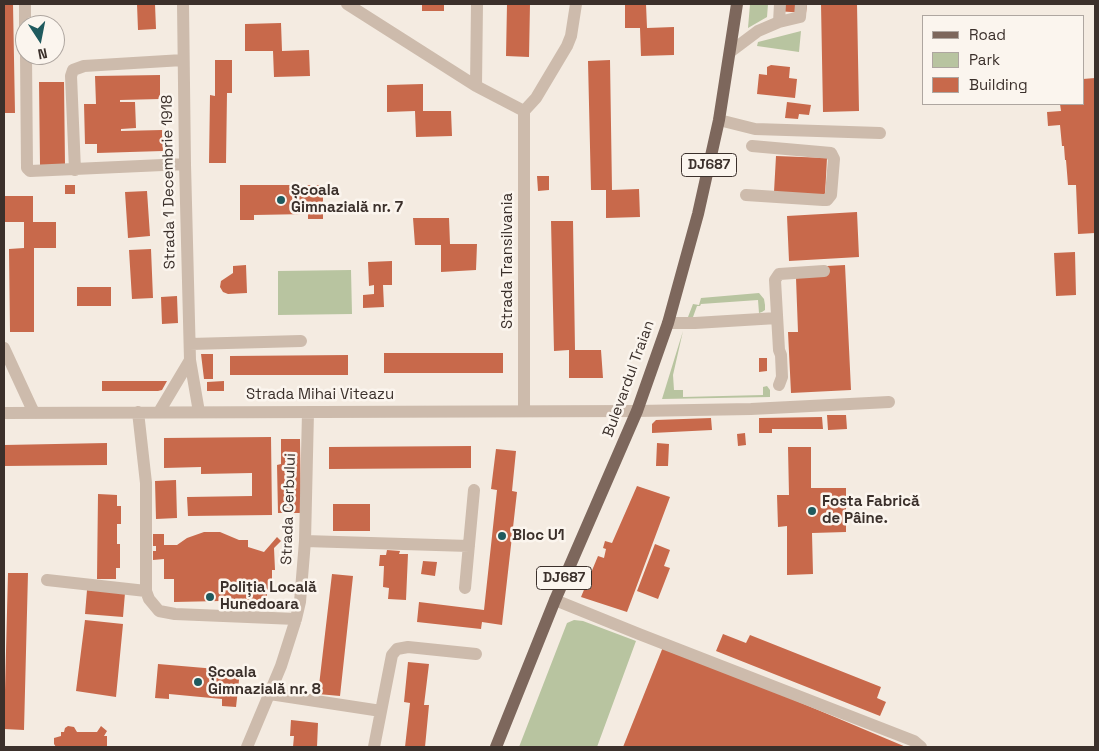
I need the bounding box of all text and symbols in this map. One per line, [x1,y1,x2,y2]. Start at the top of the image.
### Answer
north arrow [15,15,65,65]
legend [922,15,1084,105]
text: Road [969,25,1006,44]
text: N [36,44,49,63]
text: Park [969,50,1000,69]
text: Building [969,75,1028,94]
street label: Strada 1 Decembrie 1918 [158,95,180,269]
road number: DJ687 [682,154,736,176]
place label: Școala Gimnazială nr. 7 [291,182,403,217]
street label: Strada Transilvania [499,193,517,329]
marker: Școala Gimnazială nr. 7 [275,194,287,206]
street label: Bulevardul Traian [600,318,658,440]
street label: Strada Mihai Viteazu [246,386,394,404]
street label: Strada Cerbului [278,453,300,565]
place label: Fosta Fabrică de Pâine. [822,493,920,528]
marker: Fosta Fabrică de Pâine. [806,505,818,517]
place label: Bloc U1 [512,527,565,545]
marker: Bloc U1 [496,530,508,542]
road number: DJ687 [536,566,592,590]
place label: Poliția Locală Hunedoara [220,579,317,614]
marker: Poliția Locală Hunedoara [204,591,216,603]
place label: Școala Gimnazială nr. 8 [208,664,321,699]
marker: Școala Gimnazială nr. 8 [192,676,204,688]

